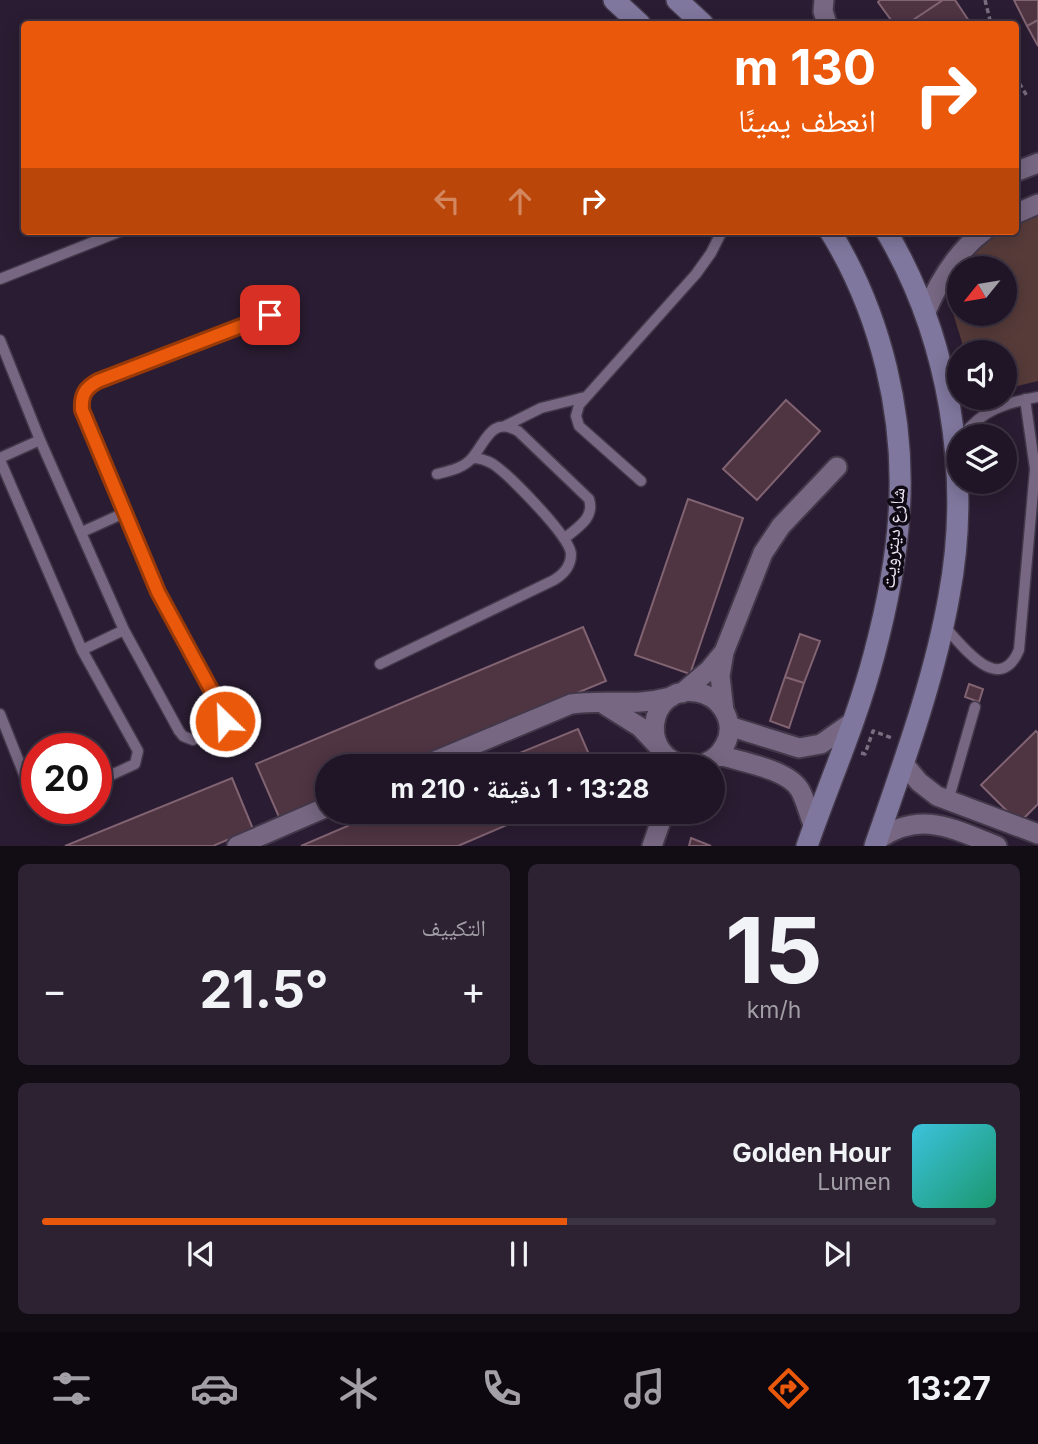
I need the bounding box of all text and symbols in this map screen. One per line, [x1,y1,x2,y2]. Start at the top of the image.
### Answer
text: 130 m [734,38,876,97]
icon: right [900,49,991,140]
text: انعطف يمينًا [738,101,876,140]
icon: left [428,182,466,220]
icon: ahead [501,182,539,220]
icon: right [574,182,612,220]
north arrow [947,256,1017,326]
map controls [947,256,1017,494]
pin [240,285,300,345]
icon: arrive [251,296,289,334]
button: sound [947,340,1017,410]
button: layers [947,424,1017,494]
street label: شارع ديترويت [876,486,910,590]
position arrow [188,684,262,758]
speed limit sign: 20 [21,733,112,824]
text: 13:28 · 1 دقيقة · 210 m [391,773,650,804]
text: 15 [725,895,823,1005]
text: التكييف [421,914,486,942]
text: 21.5° [199,958,329,1021]
text: − [42,967,67,1013]
text: + [461,967,486,1013]
text: km/h [747,996,801,1024]
text: Golden Hour [732,1137,891,1168]
text: Lumen [817,1168,891,1196]
icon: previous [182,1235,220,1273]
icon: pause [500,1235,538,1273]
icon: next [818,1235,856,1273]
icon: filters [47,1364,96,1413]
icon: car [190,1364,239,1413]
icon: climate [334,1364,383,1413]
icon: phone [477,1364,526,1413]
icon: music [620,1364,669,1413]
icon: directions [764,1364,813,1413]
text: 13:27 [907,1369,991,1408]

